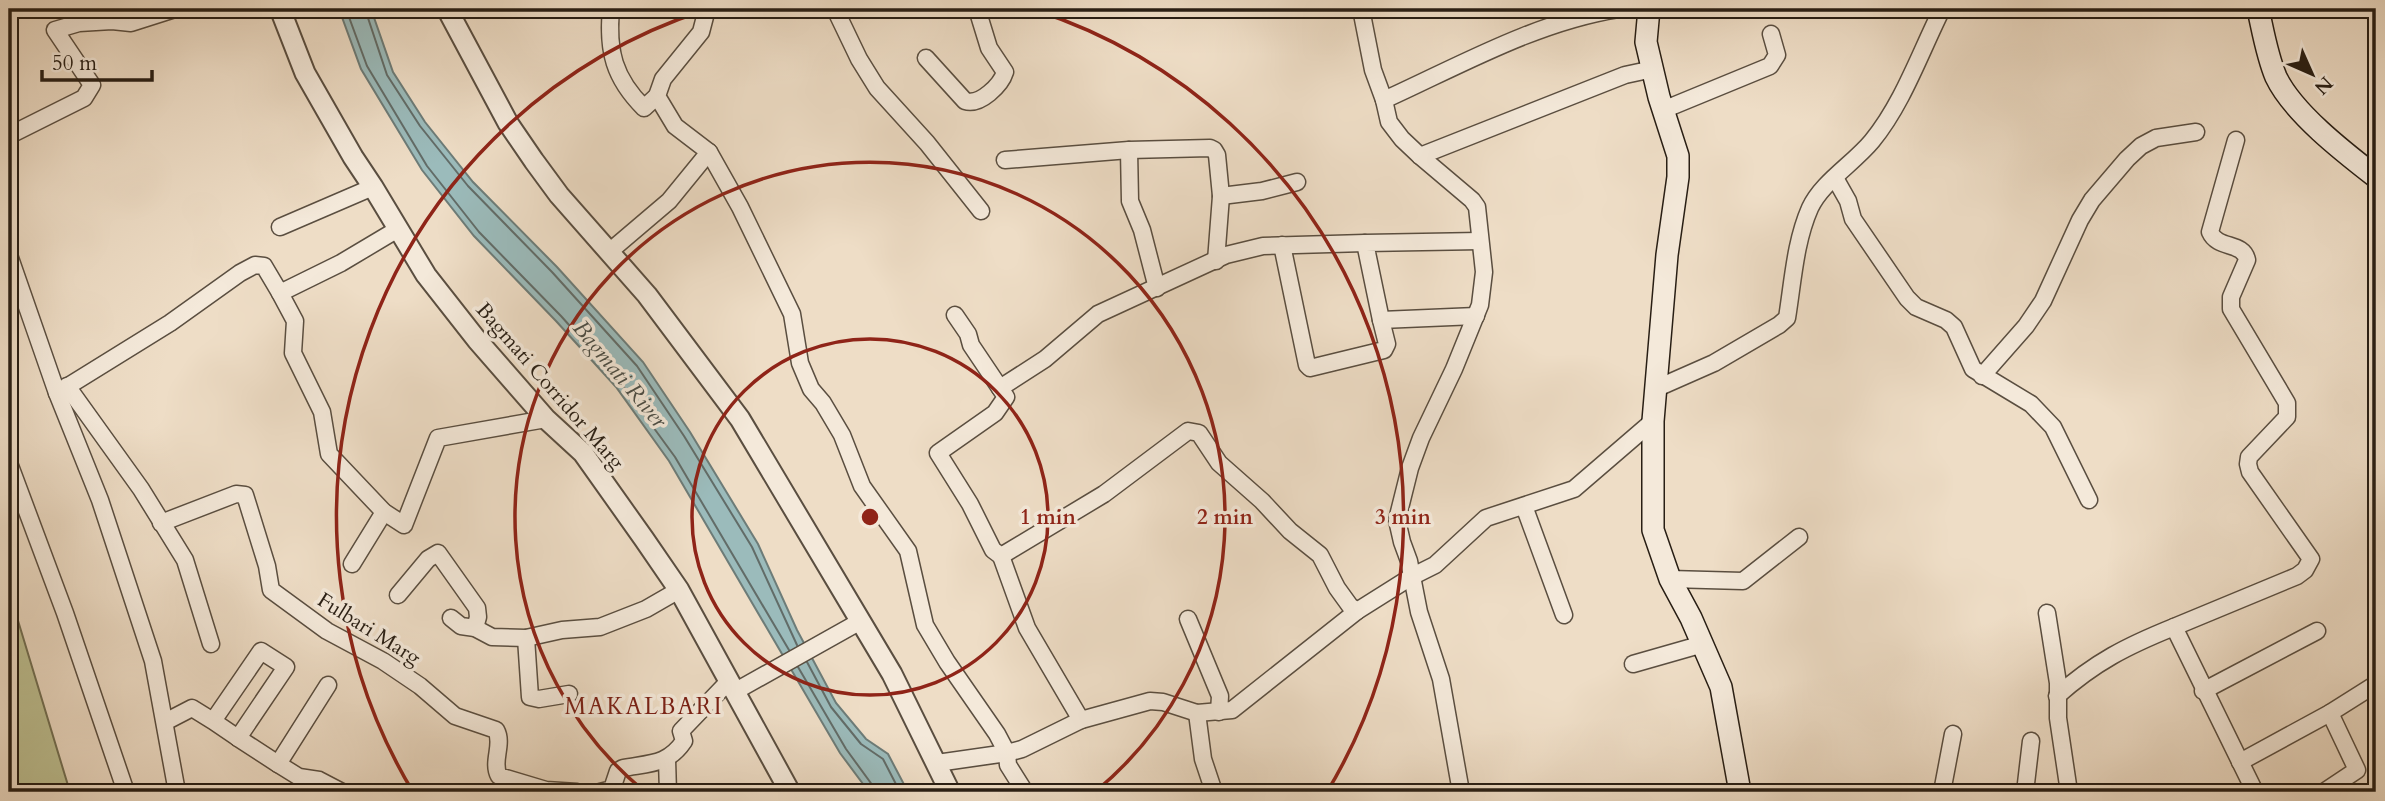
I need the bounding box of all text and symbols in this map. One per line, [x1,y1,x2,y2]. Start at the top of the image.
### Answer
scale bar [42,38,152,82]
north arrow [2276,38,2346,108]
text: 50 m [52,49,97,78]
text: N [2308,70,2338,101]
street label: Bagmati Corridor Marg [469,296,631,476]
water label: Bagmati River [566,314,675,436]
text: 1 min [1020,503,1076,532]
text: 2 min [1197,503,1253,532]
text: 3 min [1375,503,1431,532]
centre of rings [858,505,882,529]
street label: Fulbari Marg [312,586,426,672]
district label: MAKALBARI [564,691,724,722]

